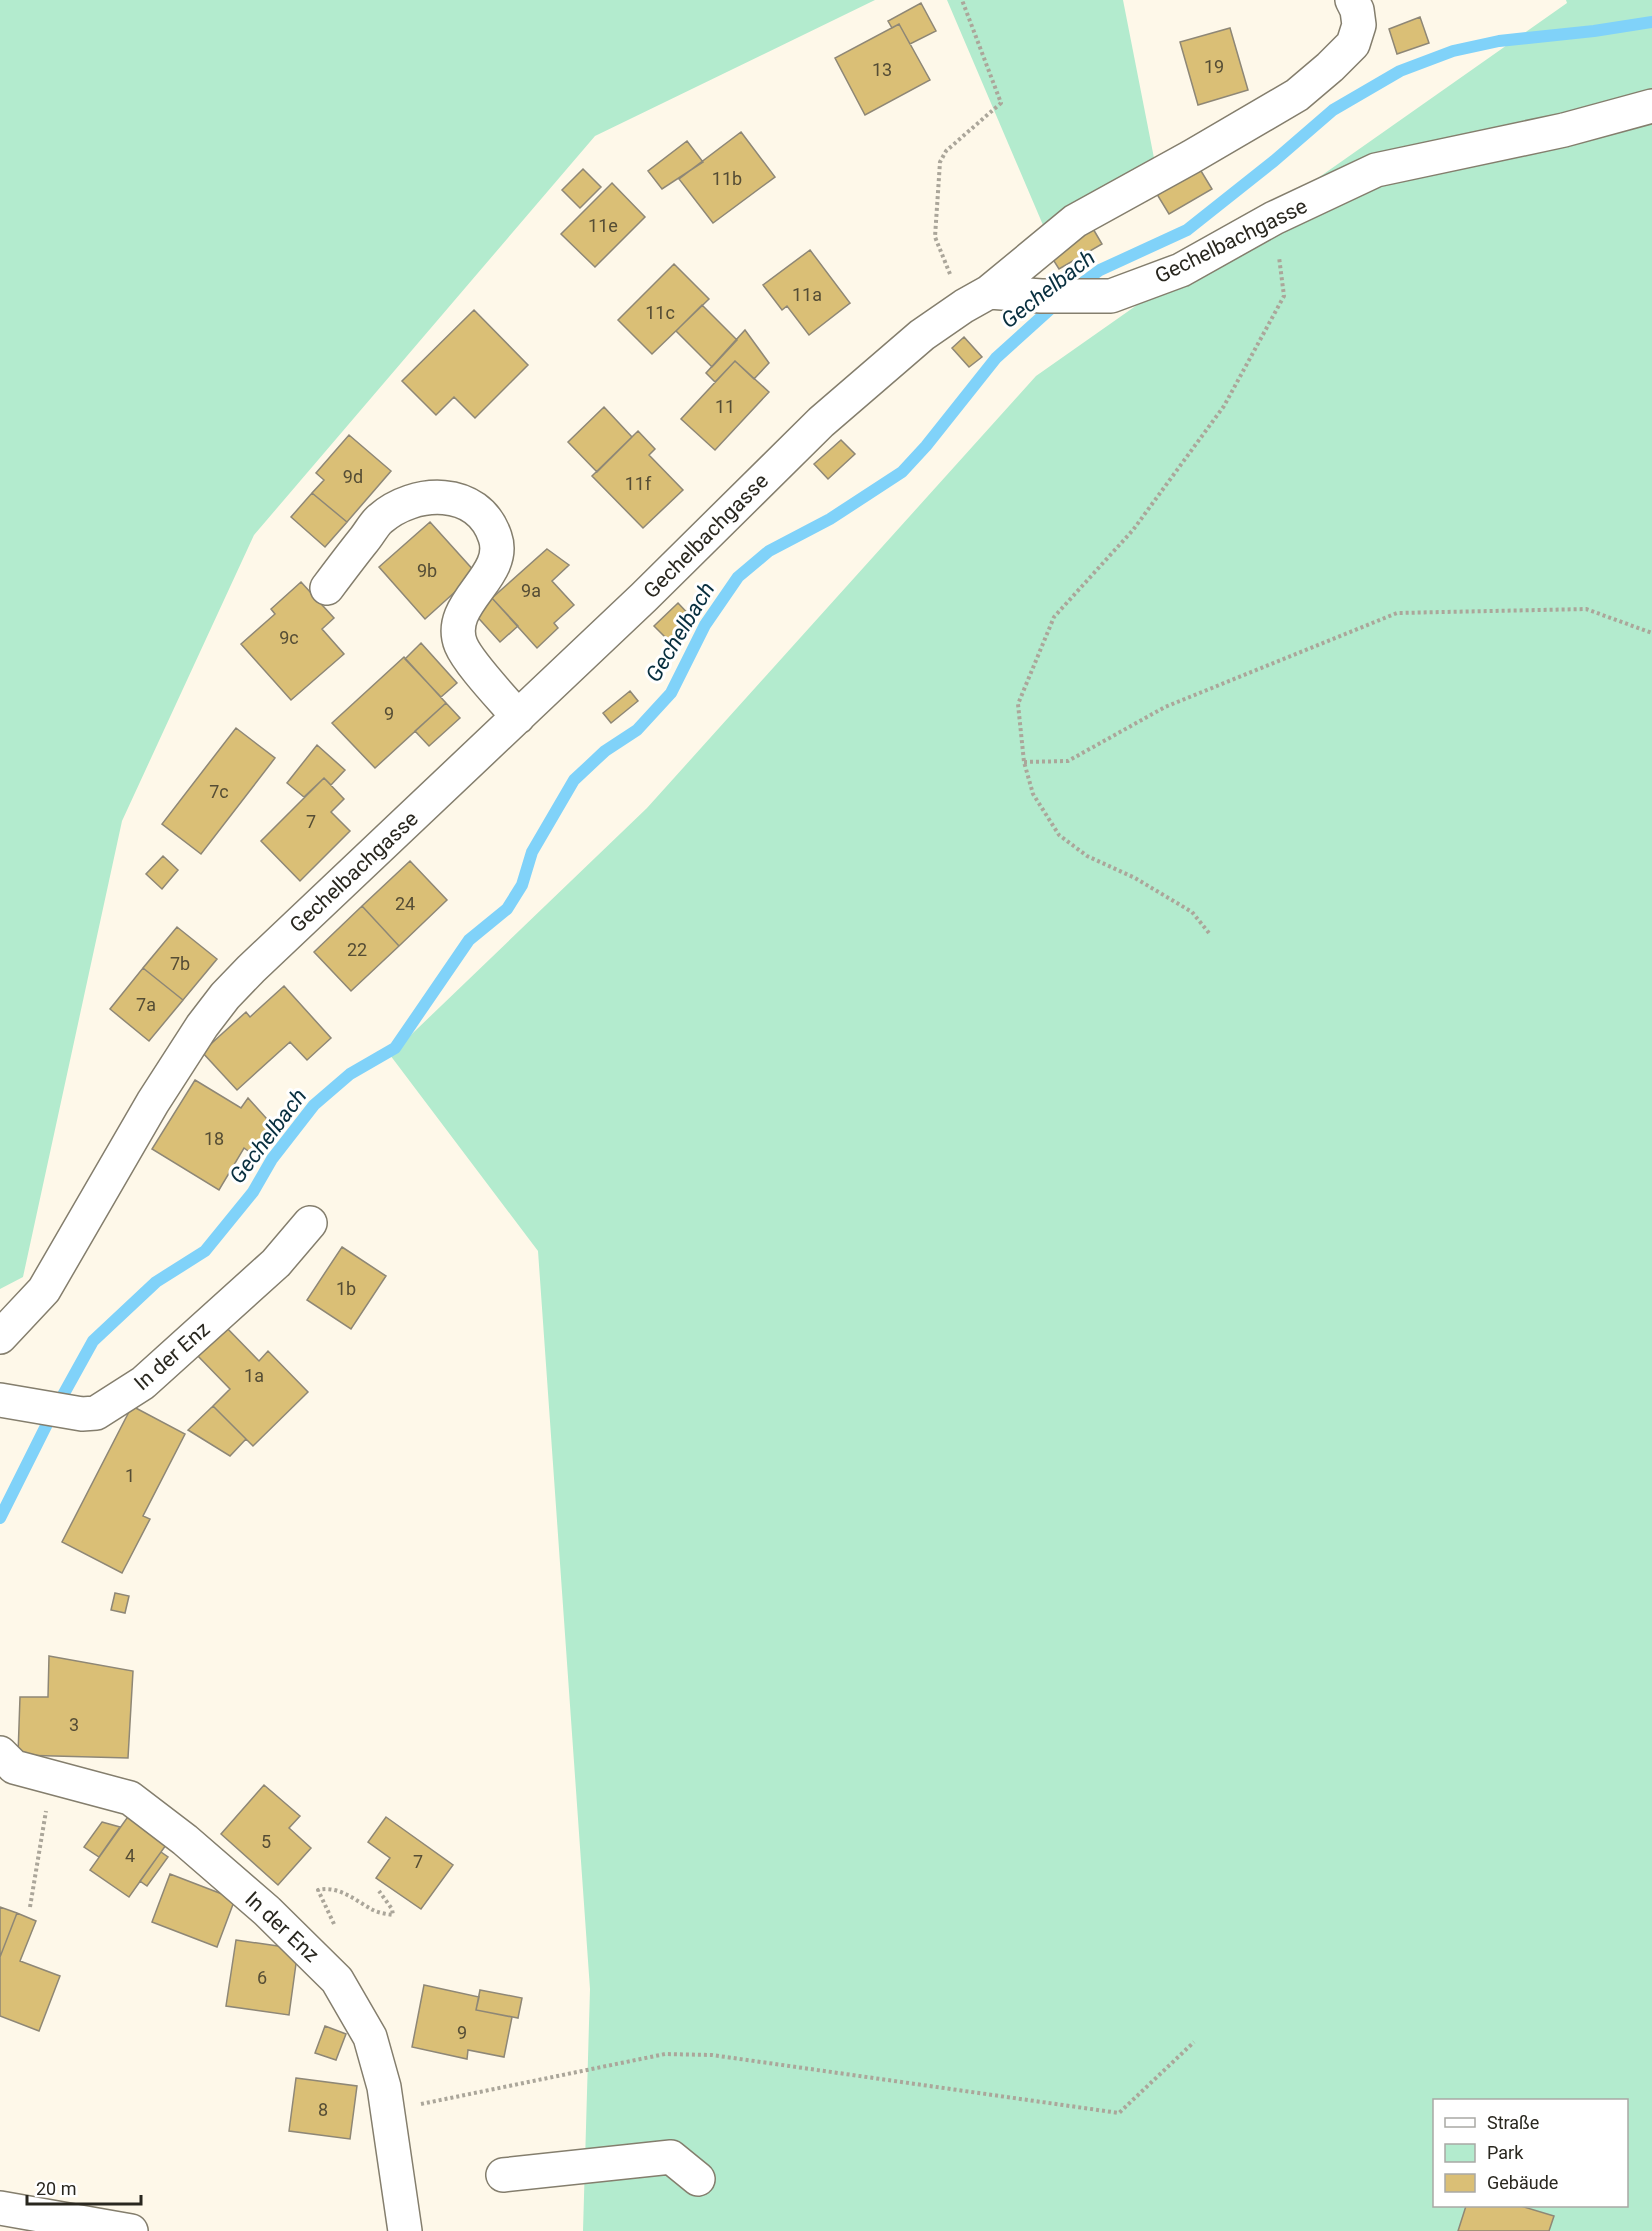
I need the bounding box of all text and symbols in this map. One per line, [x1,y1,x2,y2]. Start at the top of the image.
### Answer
house number: 19 [1204,56,1224,77]
house number: 13 [872,59,892,80]
house number: 11b [712,168,742,189]
street label: Gechelbachgasse [1151,194,1311,288]
house number: 11e [588,215,618,236]
water label: Gechelbach [996,245,1100,333]
house number: 11a [792,284,822,305]
house number: 11c [645,302,675,323]
house number: 11 [715,396,735,417]
house number: 9d [343,466,363,487]
street label: Gechelbachgasse [639,469,773,603]
house number: 11f [625,473,652,494]
house number: 9b [417,560,437,581]
water label: Gechelbach [640,578,720,686]
house number: 9a [521,580,541,601]
house number: 9c [279,627,299,648]
house number: 9 [384,703,394,724]
house number: 7c [209,781,229,802]
street label: Gechelbachgasse [285,807,423,937]
house number: 7 [306,811,316,832]
house number: 24 [395,893,415,914]
house number: 22 [347,939,367,960]
house number: 7b [170,953,190,974]
house number: 7a [136,994,156,1015]
water label: Gechelbach [224,1084,312,1188]
house number: 18 [204,1128,224,1149]
house number: 1b [336,1278,356,1299]
street label: In der Enz [129,1317,215,1395]
house number: 1a [244,1365,264,1386]
house number: 1 [125,1465,135,1486]
house number: 3 [69,1714,79,1735]
house number: 5 [261,1831,271,1852]
house number: 4 [125,1845,135,1866]
house number: 7 [413,1851,423,1872]
street label: In der Enz [240,1887,324,1967]
house number: 6 [257,1967,267,1988]
house number: 9 [457,2022,467,2043]
house number: 8 [318,2099,328,2120]
legend [1433,2099,1628,2207]
text: Straße [1487,2112,1539,2133]
text: Park [1487,2142,1524,2163]
scale bar [27,2168,141,2206]
text: Gebäude [1487,2172,1558,2193]
text: 20 m [36,2178,76,2199]

